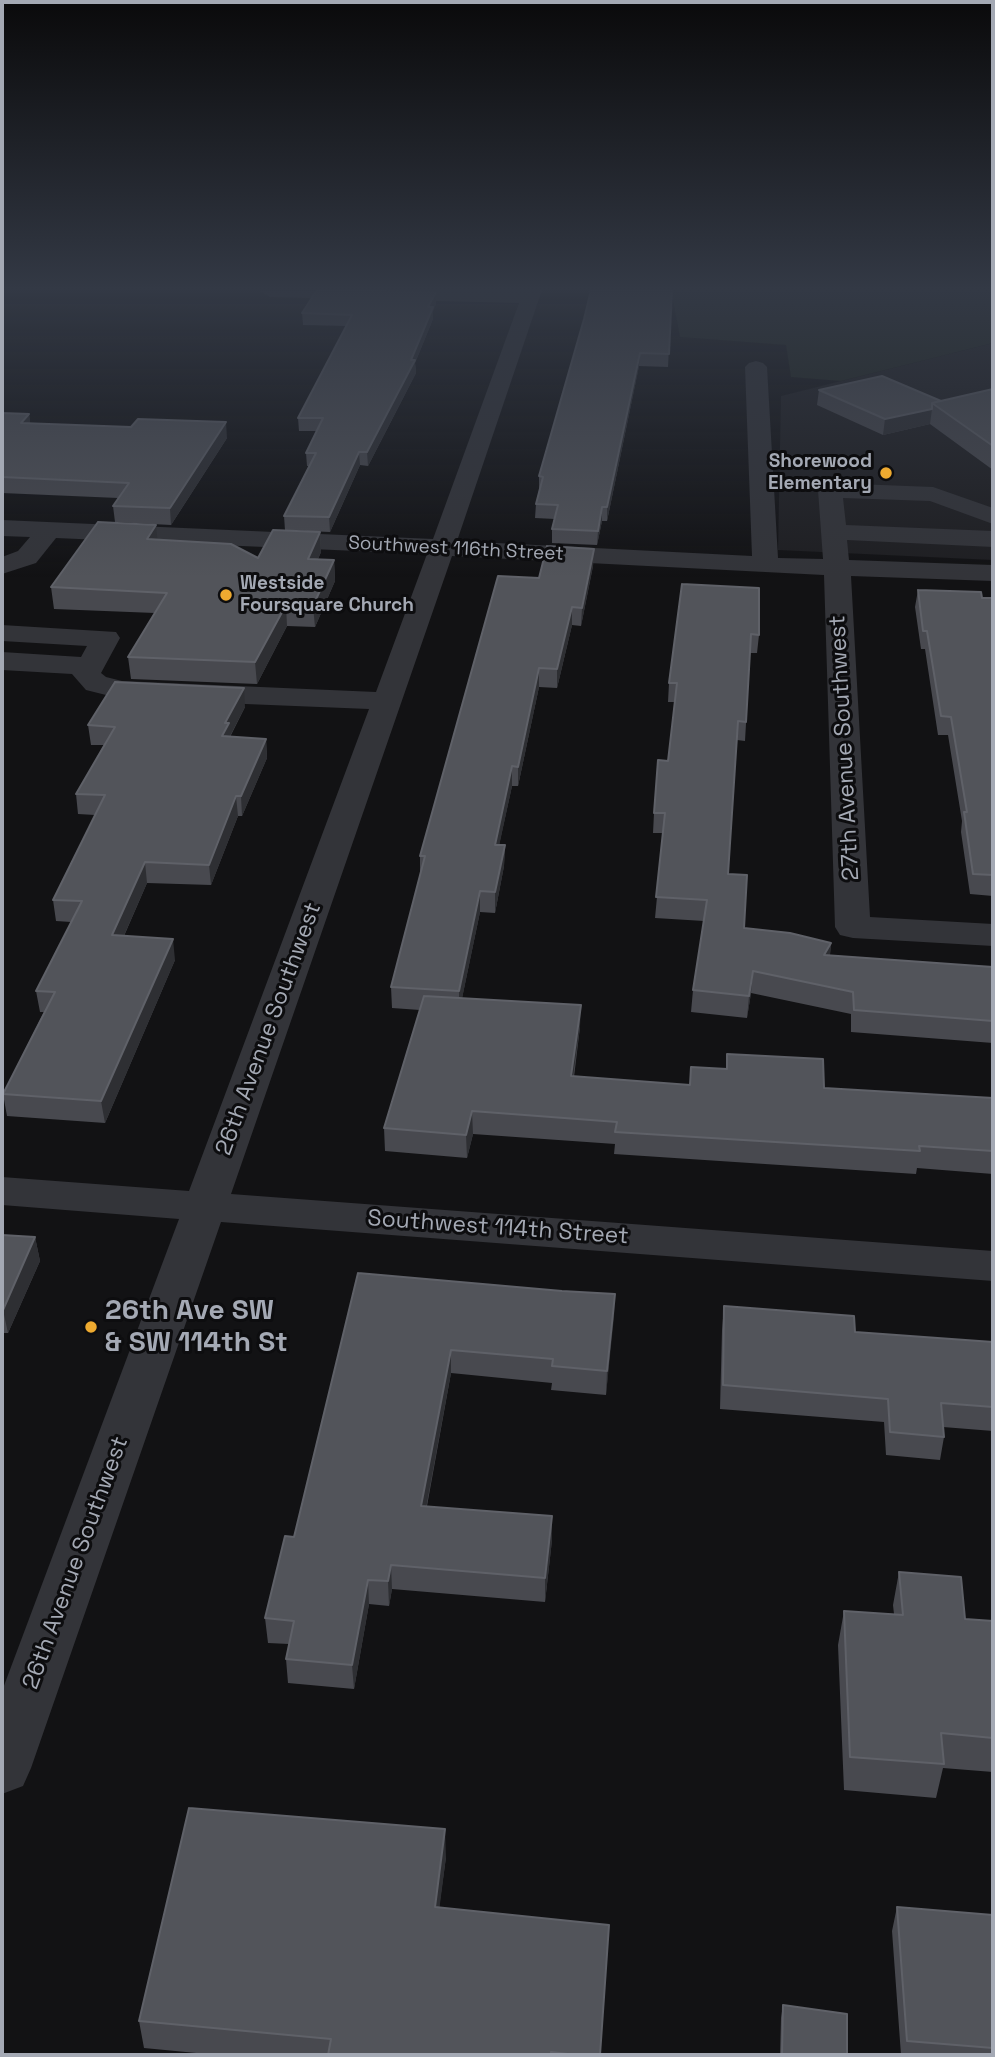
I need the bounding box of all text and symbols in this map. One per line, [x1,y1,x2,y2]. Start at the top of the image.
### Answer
place label: Shorewood Elementary [768,451,872,495]
marker: Shorewood Elementary [878,465,894,481]
street label: Southwest 116th Street [348,532,564,566]
place label: Westside Foursquare Church [240,573,414,617]
marker: Westside Foursquare Church [218,587,234,603]
street label: 27th Avenue Southwest [824,615,866,881]
street label: 26th Avenue Southwest [210,899,328,1159]
street label: Southwest 114th Street [367,1205,629,1251]
place label: 26th Ave SW & SW 114th St [105,1294,288,1360]
marker: 26th Ave SW & SW 114th St [83,1319,99,1335]
street label: 26th Avenue Southwest [17,1433,135,1693]

